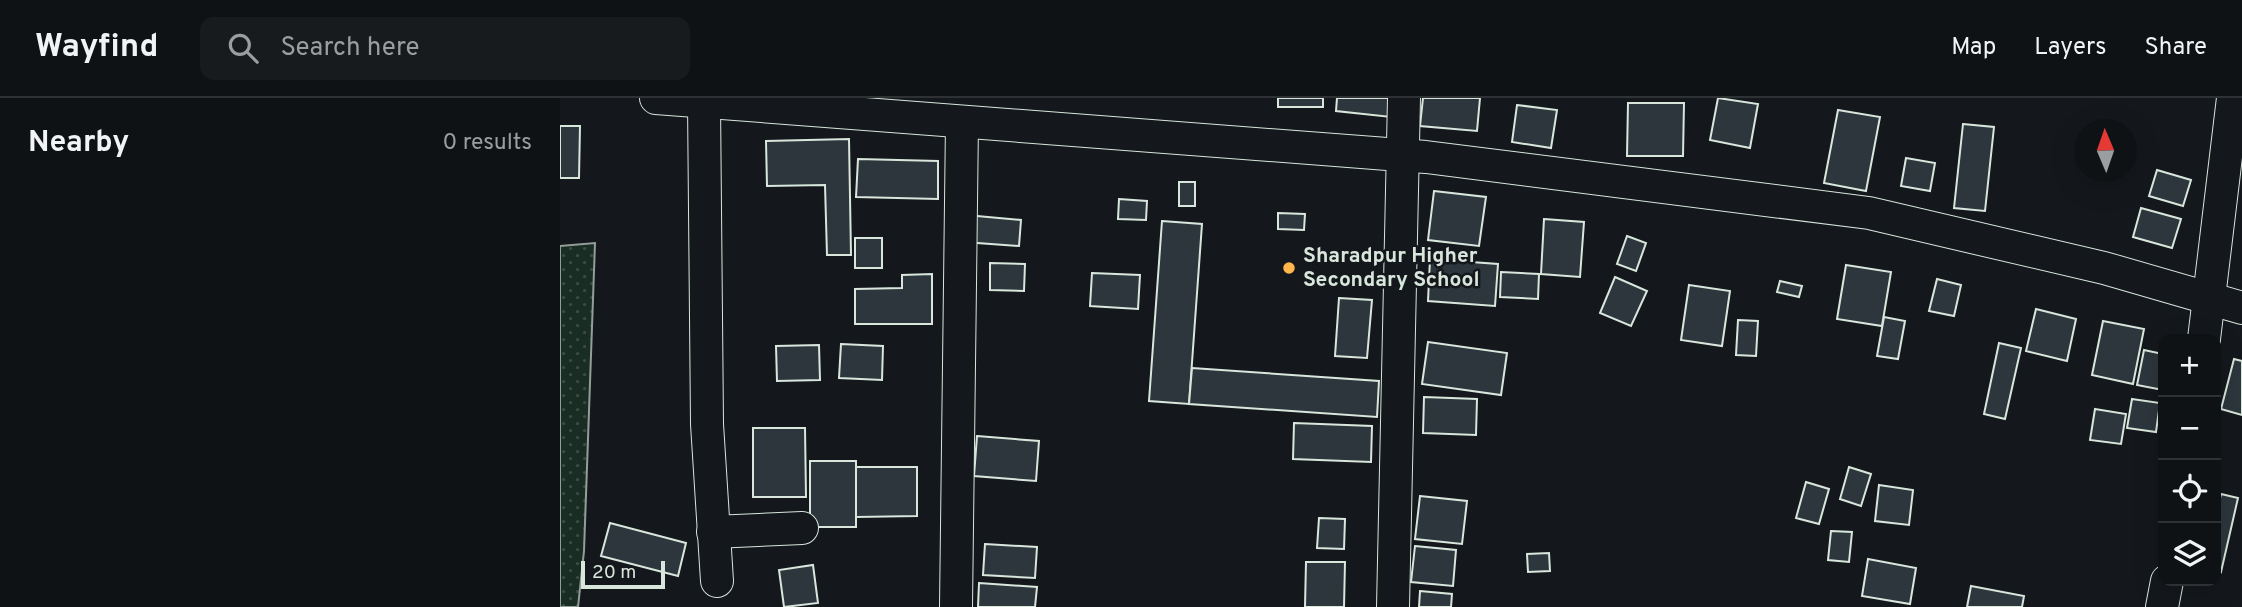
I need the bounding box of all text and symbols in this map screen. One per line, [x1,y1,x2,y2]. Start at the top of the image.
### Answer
search box [200,17,690,80]
text: Wayfind [35,27,158,69]
icon: search [224,29,262,67]
text: Search here [280,32,419,65]
text: Map [1951,33,1996,63]
text: Layers [2034,33,2106,63]
text: Share [2144,33,2207,63]
north arrow [2074,119,2137,182]
text: Nearby [28,125,129,162]
text: 0 results [443,129,532,158]
place label: Sharadpur Higher Secondary School [1303,243,1480,294]
marker: Sharadpur Higher Secondary School [1281,260,1297,276]
map controls [2158,334,2221,586]
button: + [2158,334,2221,397]
button: − [2158,397,2221,460]
button: locate [2158,460,2221,523]
button: layers [2158,523,2221,586]
scale bar [581,558,665,590]
text: 20 m [592,561,636,585]

